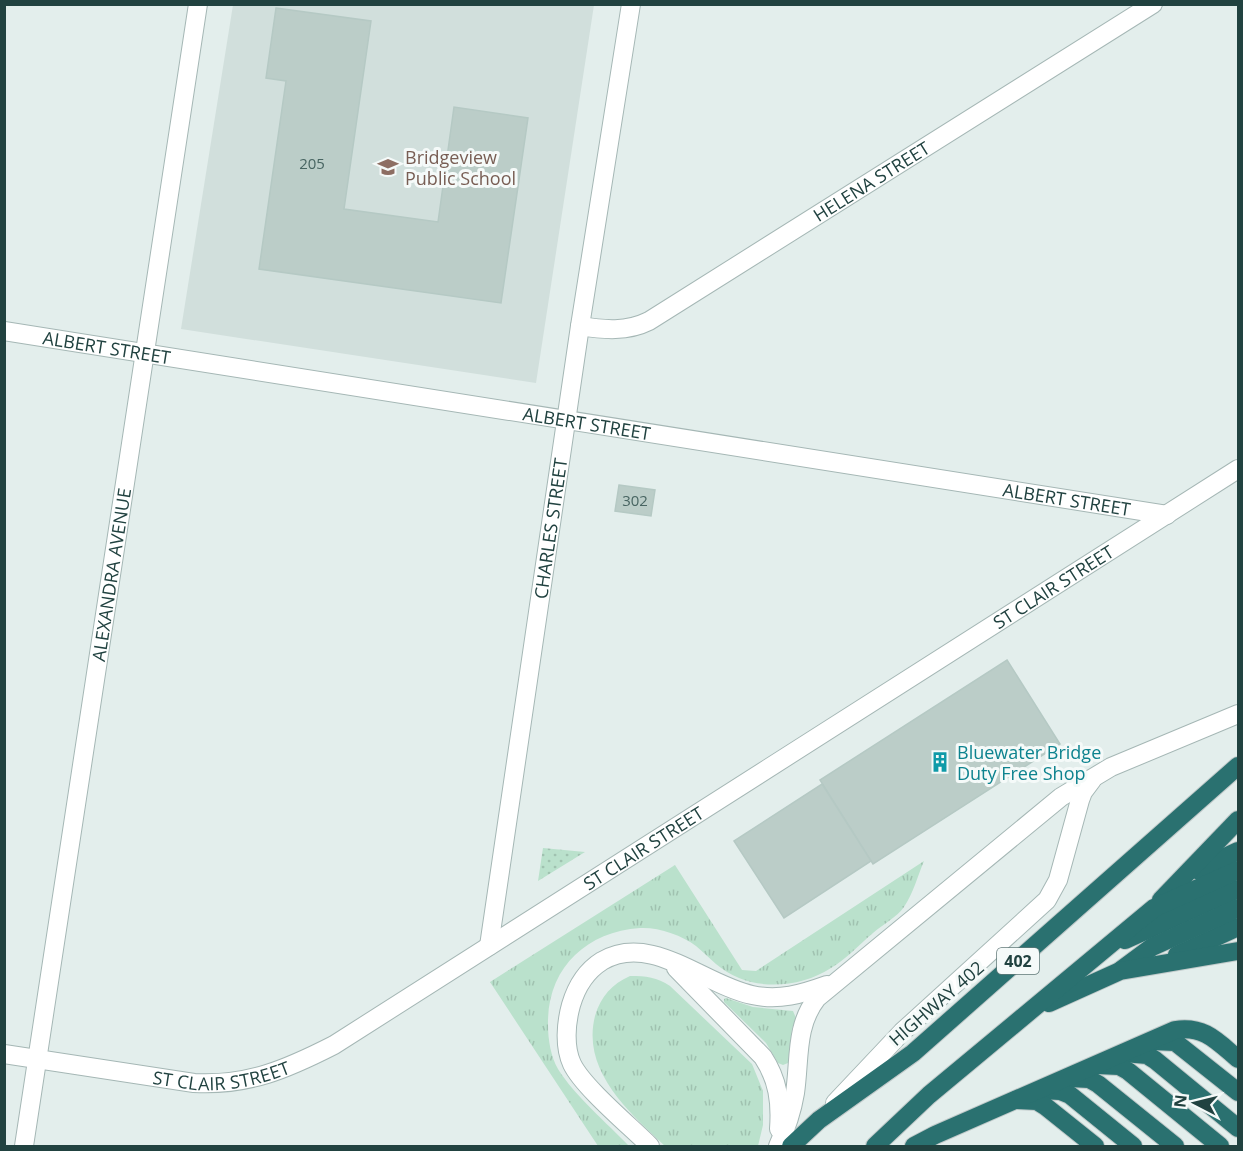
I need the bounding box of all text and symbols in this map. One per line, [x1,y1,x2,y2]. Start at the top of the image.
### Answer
street label: HELENA STREET [809,136,934,227]
place label: Bridgeview Public School [405,145,516,190]
house number: 205 [299,153,325,173]
school or university icon: Bridgeview Public School [376,155,400,179]
street label: ALBERT STREET [41,325,172,369]
street label: ALBERT STREET [521,401,652,445]
street label: CHARLES STREET [528,456,572,600]
street label: ALBERT STREET [1001,477,1132,521]
street label: ALEXANDRA AVENUE [86,486,136,663]
house number: 302 [622,490,648,510]
street label: ST CLAIR STREET [988,539,1118,634]
place label: Bluewater Bridge Duty Free Shop [957,740,1101,785]
building icon: Bluewater Bridge Duty Free Shop [928,750,952,774]
street label: ST CLAIR STREET [579,801,708,895]
road number: 402 [997,948,1039,974]
street label: HIGHWAY 402 [883,955,989,1051]
street label: ST CLAIR STREET [151,1055,293,1095]
north arrow [1165,1073,1225,1133]
text: N [1168,1093,1192,1109]

